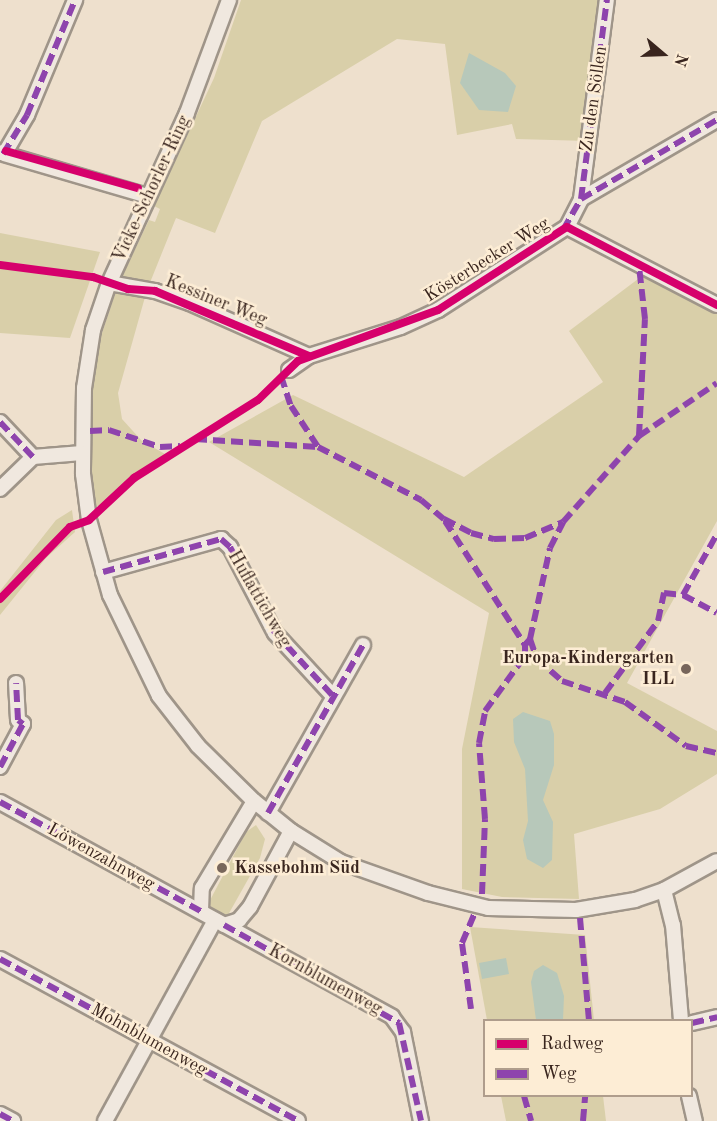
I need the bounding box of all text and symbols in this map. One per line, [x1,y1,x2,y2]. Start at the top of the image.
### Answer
north arrow [633,24,693,84]
street label: Zu den Söllen [576,45,612,153]
text: N [670,51,690,68]
street label: Vicke-Schorler-Ring [108,112,196,266]
street label: Kösterbecker Weg [421,213,553,307]
street label: Kessiner Weg [162,271,270,331]
street label: Huflattichweg [223,547,295,651]
place label: Europa-Kindergarten ILL [502,648,674,690]
marker: Europa-Kindergarten ILL [679,662,693,676]
street label: Löwenzahnweg [44,819,158,895]
place label: Kassebohm Süd [234,857,360,879]
marker: Kassebohm Süd [215,861,229,875]
street label: Kornblumenweg [264,940,386,1020]
street label: Mohnblumenweg [87,999,211,1081]
legend [483,1019,693,1097]
text: Radweg [541,1035,603,1053]
text: Weg [541,1065,577,1083]

